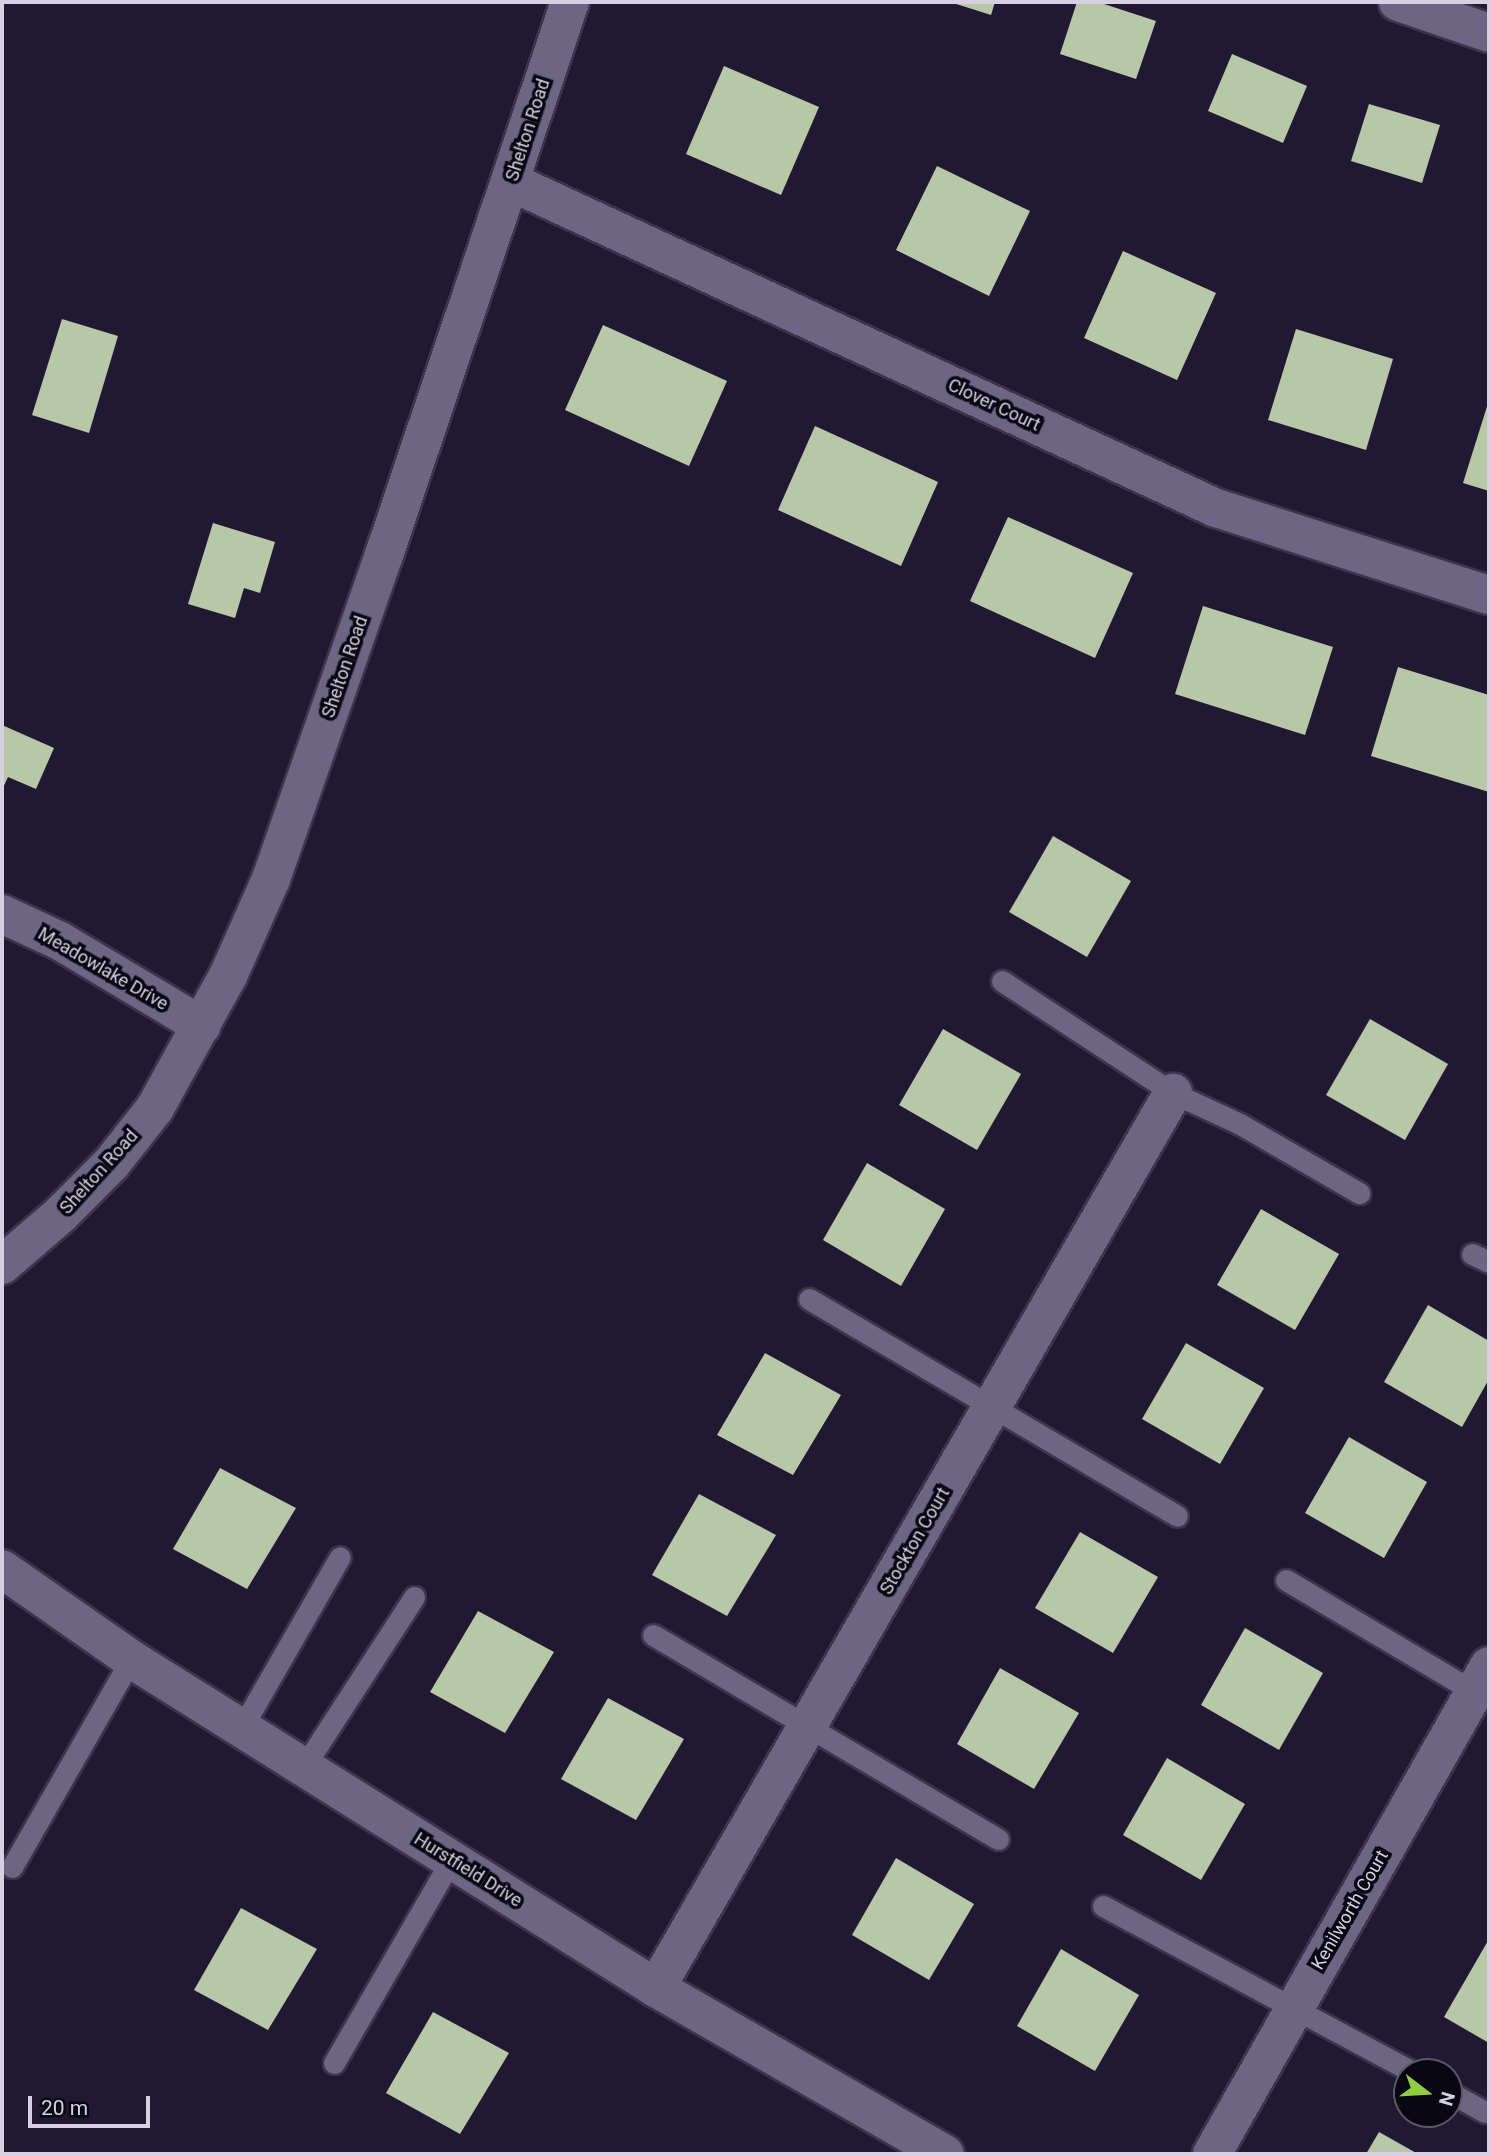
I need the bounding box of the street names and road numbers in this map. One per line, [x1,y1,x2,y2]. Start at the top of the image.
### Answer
street label: Shelton Road [501,76,555,184]
street label: Clover Court [944,374,1044,436]
street label: Shelton Road [317,613,373,721]
street label: Meadowlake Drive [34,923,172,1015]
street label: Shelton Road [55,1125,143,1219]
street label: Stockton Court [876,1484,954,1598]
street label: Hurstfield Drive [410,1828,526,1912]
street label: Kenilworth Court [1307,1846,1393,1974]

